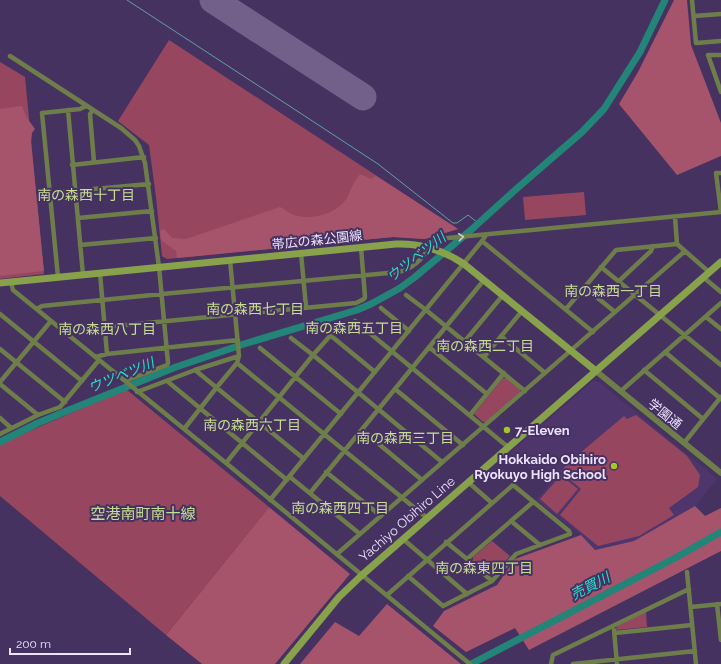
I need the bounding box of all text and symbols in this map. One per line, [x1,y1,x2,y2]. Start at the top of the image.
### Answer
district label: 南の森西十丁目 [37,187,135,203]
street label: 帯広の森公園線 [271,228,363,252]
water label: ウツベツ川 [383,228,450,285]
one-way arrow [458,233,464,242]
district label: 南の森西一丁目 [564,283,662,299]
district label: 南の森西七丁目 [206,301,304,317]
district label: 南の森西五丁目 [305,320,403,336]
district label: 南の森西八丁目 [58,321,156,337]
district label: 南の森西二丁目 [436,338,534,354]
water label: ウツベツ川 [86,354,158,396]
street label: 学園通 [645,396,685,432]
district label: 南の森西六丁目 [203,417,301,433]
place label: 7-Eleven [515,423,570,438]
marker: 7-Eleven [502,425,512,435]
district label: 南の森西三丁目 [356,430,454,446]
place label: Hokkaido Obihiro Ryokuyo High School [474,452,607,482]
marker: Hokkaido Obihiro Ryokuyo High School [609,461,619,471]
street label: Yachiyo Obihiro Line [356,473,458,565]
district label: 南の森西四丁目 [291,500,389,516]
district label: 空港南町南十線 [90,505,196,523]
district label: 南の森東四丁目 [435,560,533,576]
water label: 売買川 [568,568,614,603]
scale bar [10,630,130,656]
text: 200 m [16,637,51,651]

